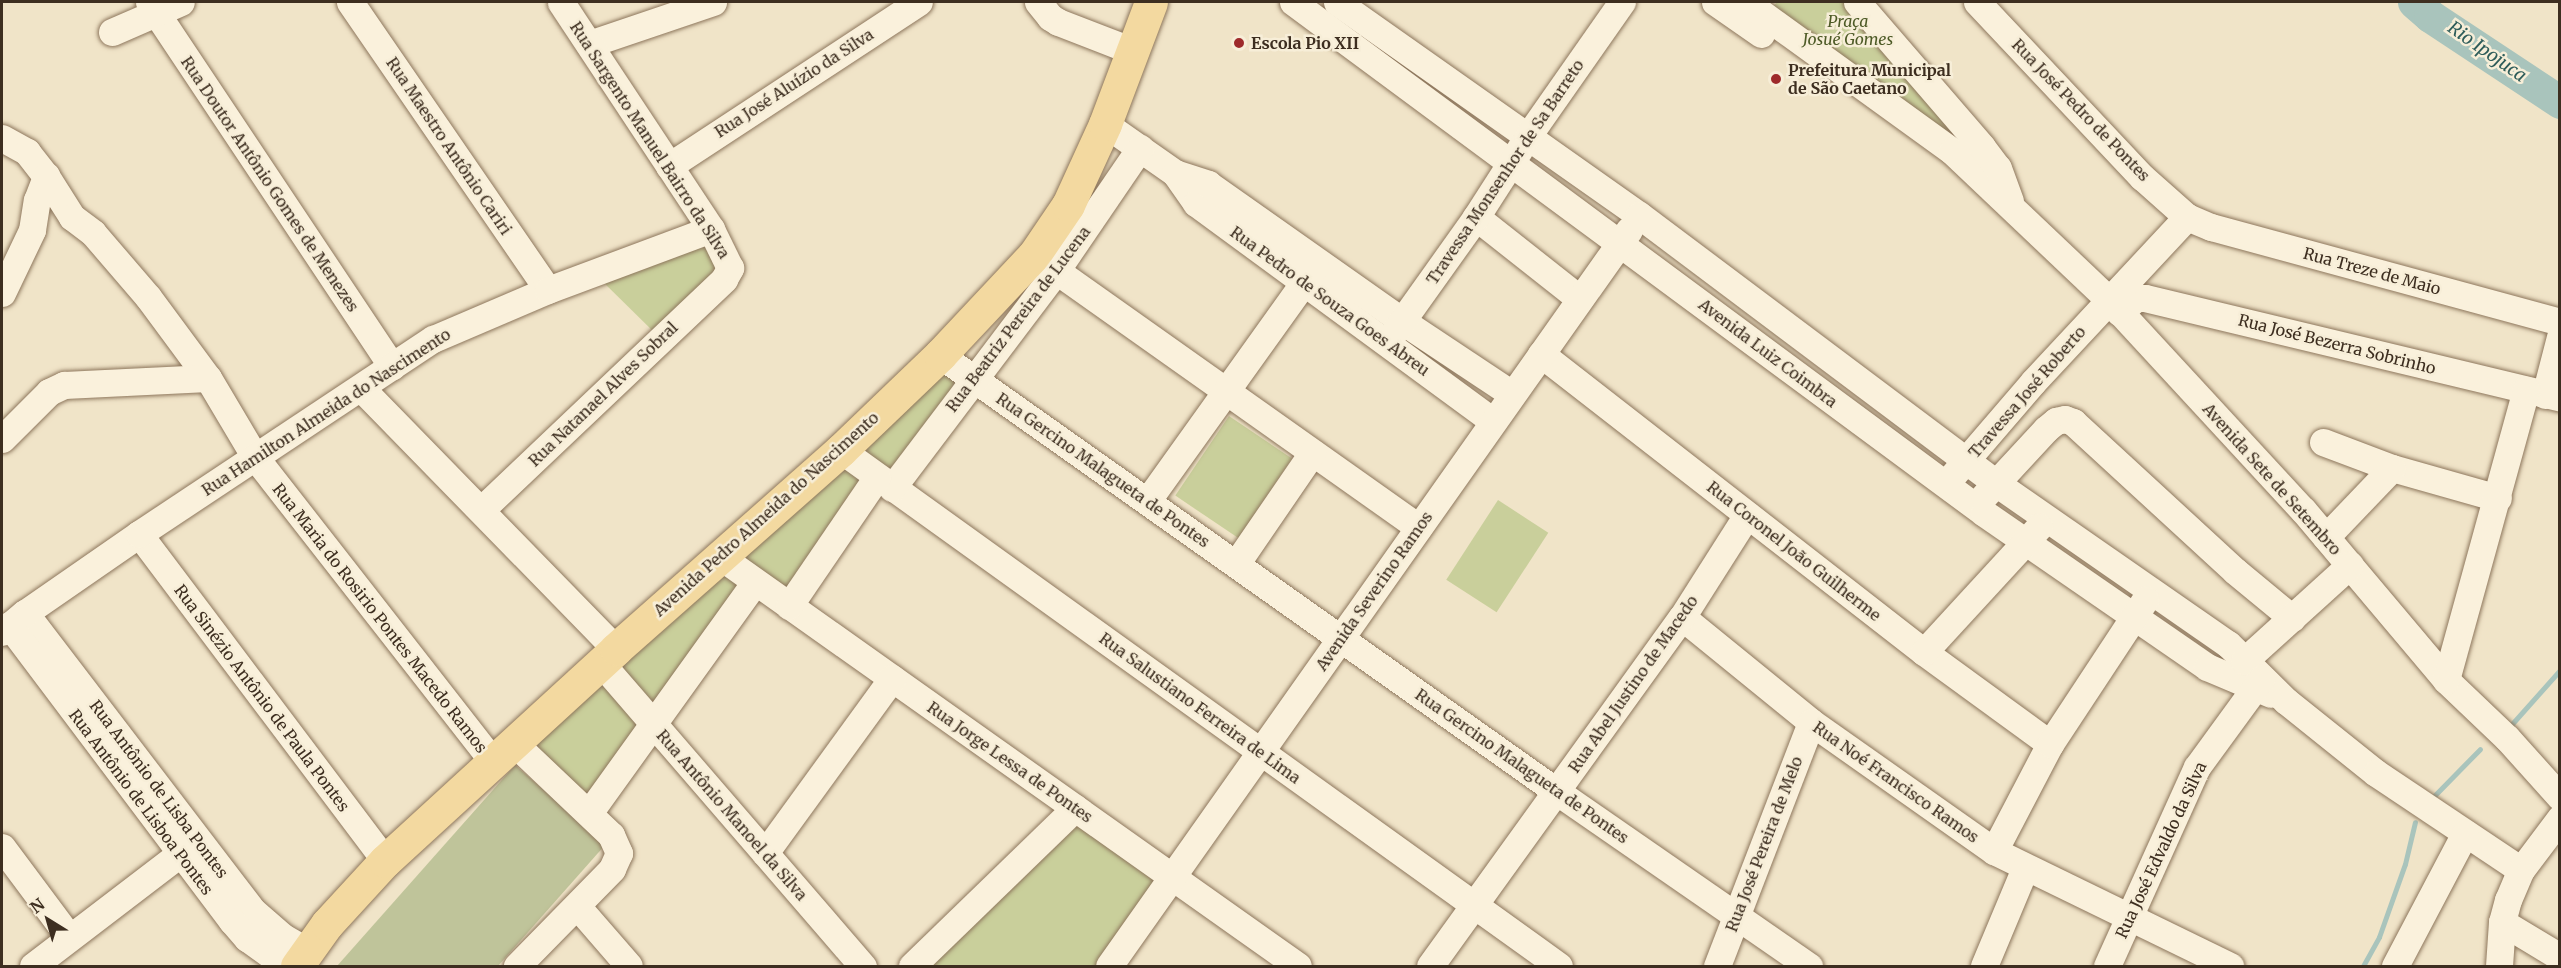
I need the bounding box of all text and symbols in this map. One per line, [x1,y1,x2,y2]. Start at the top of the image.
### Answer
park label: Praça Josué Gomes [1803,11,1893,49]
water label: Rio Ipojuca [2444,17,2530,87]
street label: Rua Sargento Manuel Bairro da Silva [566,18,734,262]
street label: Rua José Aluízio da Silva [711,24,877,142]
place label: Escola Pio XII [1251,33,1359,53]
street label: Rua José Pedro de Pontes [2008,35,2154,185]
marker: Escola Pio XII [1232,36,1246,50]
street label: Rua Doutor Antônio Gomes de Menezes [177,53,363,315]
street label: Rua Maestro Antônio Cariri [382,54,516,238]
street label: Travessa Monsenhor de Sa Barreto [1422,56,1588,288]
place label: Prefeitura Municipal de São Caetano [1788,60,1951,98]
marker: Prefeitura Municipal de São Caetano [1769,72,1783,86]
street label: Rua Beatriz Pereira de Lucena [942,222,1094,416]
street label: Rua Pedro de Souza Goes Abreu [1227,222,1433,380]
street label: Rua Treze de Maio [2301,243,2443,299]
street label: Avenida Luiz Coimbra [1695,295,1841,411]
street label: Rua José Bezerra Sobrinho [2236,310,2438,378]
street label: Rua Natanael Alves Sobral [524,318,682,470]
street label: Travessa José Roberto [1965,322,2089,462]
street label: Rua Hamilton Almeida do Nascimento [198,324,454,500]
street label: Rua Gercino Malagueta de Pontes [993,389,1213,551]
street label: Avenida Sete de Setembro [2199,399,2345,559]
street label: Avenida Pedro Almeida do Nascimento [650,408,882,620]
street label: Rua Coronel João Guilherme [1703,477,1885,625]
street label: Rua Maria do Rosirio Pontes Macedo Ramos [269,480,491,756]
street label: Avenida Severino Ramos [1312,508,1436,674]
street label: Rua Sinézio Antônio de Paula Pontes [170,581,354,815]
street label: Rua Abel Justino de Macedo [1564,592,1702,776]
street label: Rua Salustiano Ferreira de Lima [1096,629,1304,787]
street label: Rua Gercino Malagueta de Pontes [1412,685,1632,847]
street label: Rua Antônio de Lisba Pontes [86,696,232,882]
street label: Rua Jorge Lessa de Pontes [924,698,1096,826]
street label: Rua Antônio de Lisboa Pontes [65,705,217,899]
street label: Rua Noé Francisco Ramos [1809,717,1983,847]
street label: Rua Antônio Manoel da Silva [653,726,811,904]
street label: Rua José Pereira de Melo [1722,754,1806,934]
street label: Rua José Edvaldo da Silva [2112,759,2210,941]
north arrow [18,890,78,950]
text: N [26,894,48,917]

